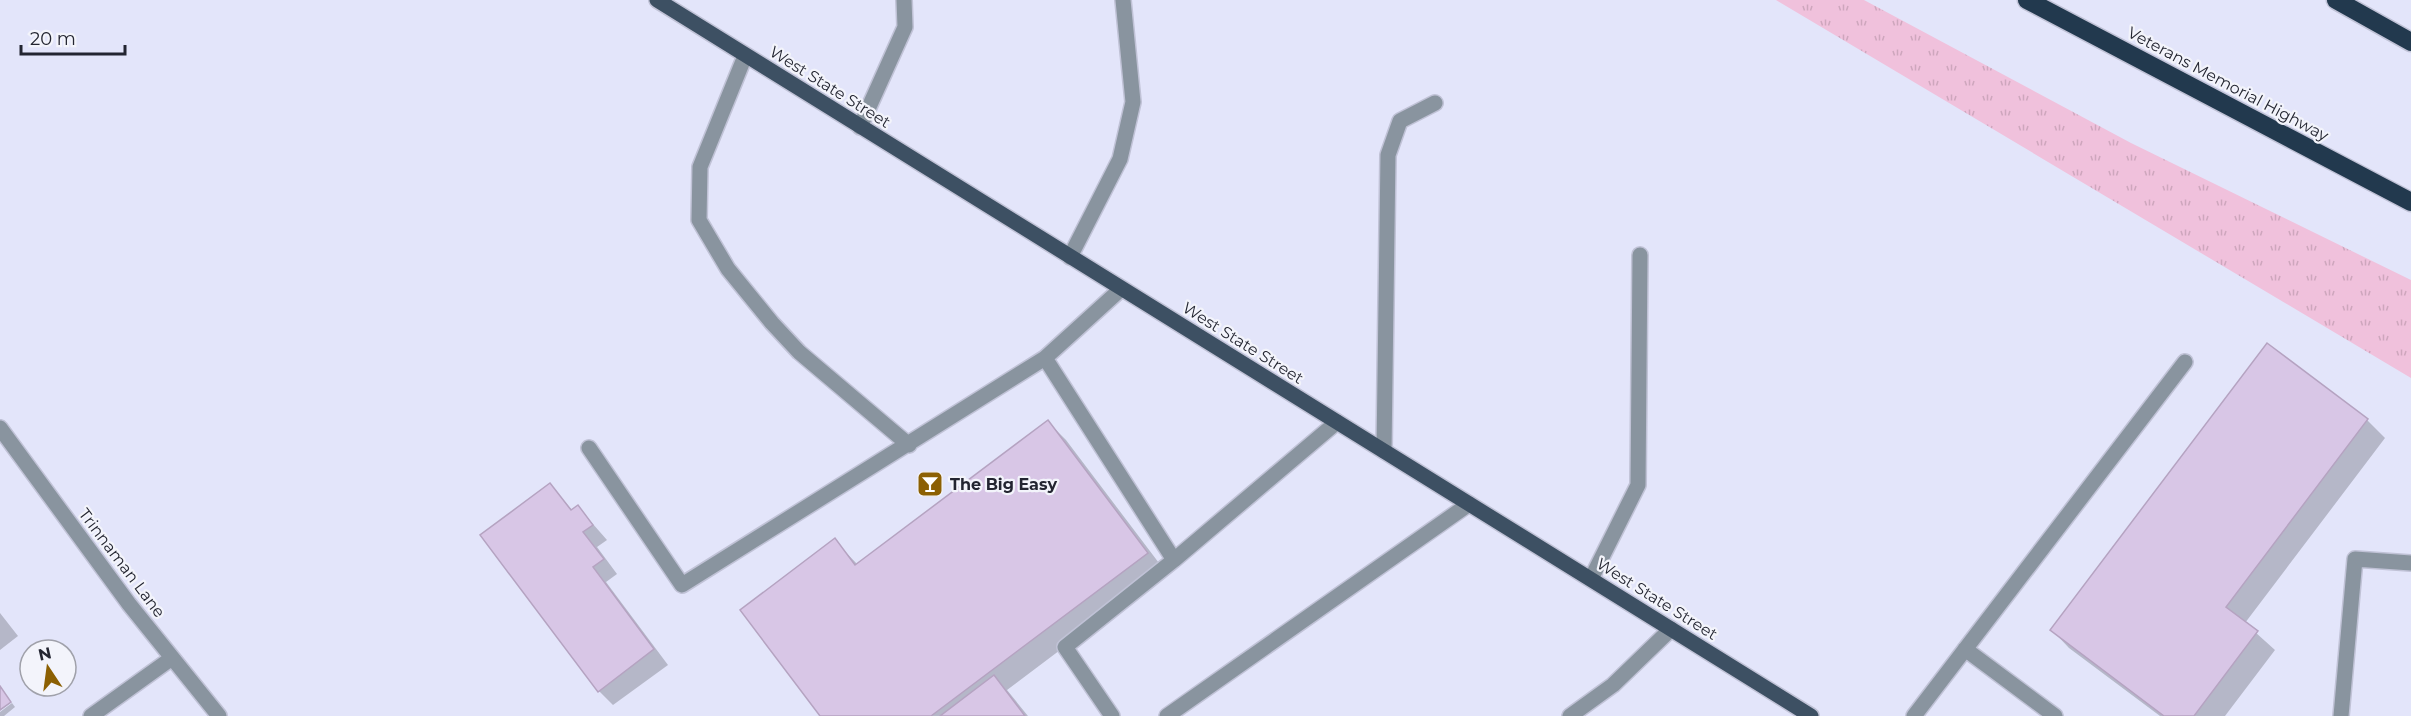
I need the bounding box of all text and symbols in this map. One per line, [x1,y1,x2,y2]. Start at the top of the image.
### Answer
scale bar [21,18,124,56]
street label: Veterans Memorial Highway [2124,23,2332,145]
text: 20 m [30,28,76,50]
street label: West State Street [766,42,894,132]
street label: West State Street [1179,298,1307,388]
bar icon: The Big Easy [915,469,945,499]
place label: The Big Easy [950,475,1057,494]
street label: Trinnaman Lane [75,505,169,621]
street label: West State Street [1593,554,1721,644]
north arrow [18,638,78,698]
text: N [36,643,53,665]

